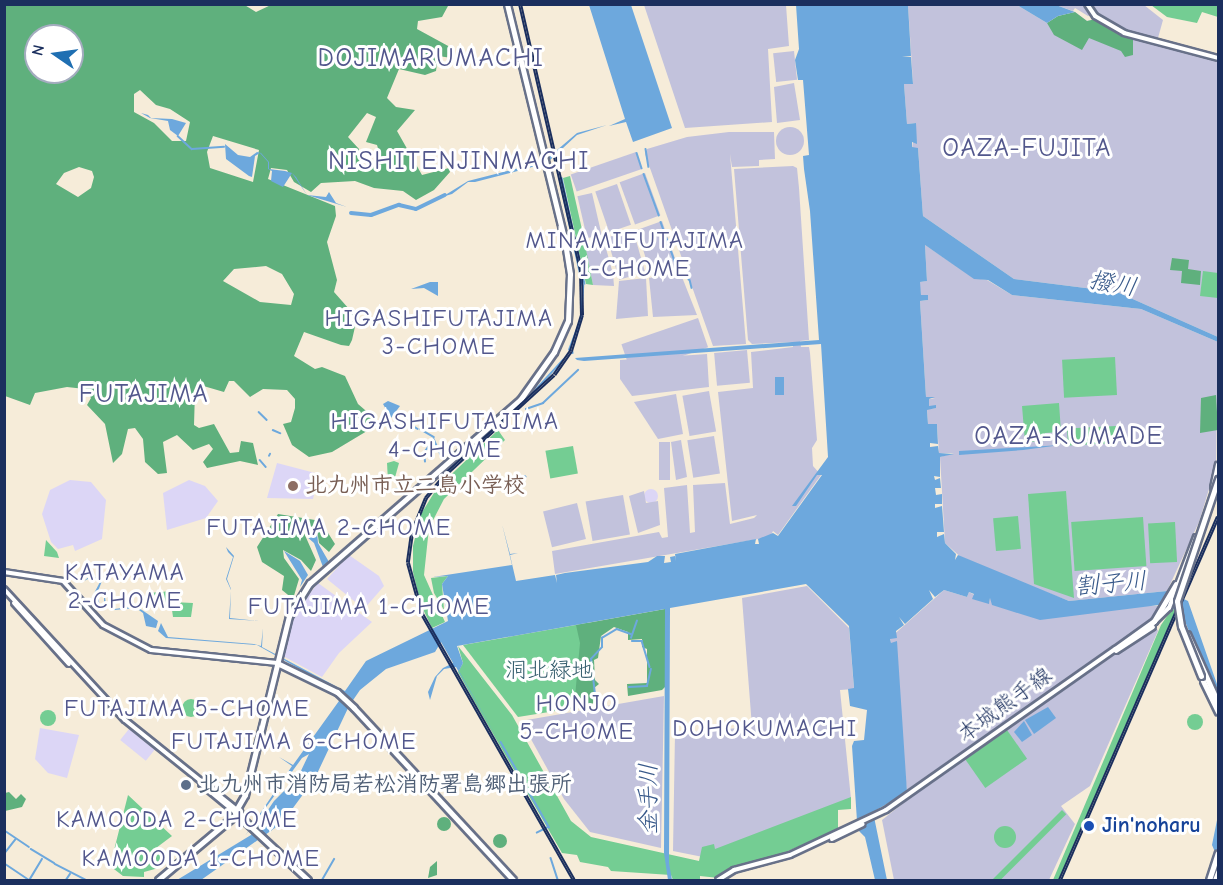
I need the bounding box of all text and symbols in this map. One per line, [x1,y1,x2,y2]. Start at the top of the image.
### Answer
north arrow [24,24,84,84]
text: N [28,43,48,58]
district label: DOJIMARUMACHI [318,43,544,75]
district label: OAZA-FUJITA [942,133,1112,165]
district label: NISHITENJINMACHI [328,146,590,178]
district label: MINAMIFUTAJIMA 1-CHOME [525,227,745,283]
water label: 撥川 [1087,266,1139,302]
district label: HIGASHIFUTAJIMA 3-CHOME [325,305,553,361]
district label: FUTAJIMA [79,379,209,411]
district label: HIGASHIFUTAJIMA 4-CHOME [331,408,559,464]
district label: OAZA-KUMADE [974,421,1164,453]
place label: 北九州市立二島小学校 [305,473,525,499]
marker: 北九州市立二島小学校 [286,479,300,493]
district label: FUTAJIMA 2-CHOME [206,514,452,542]
district label: KATAYAMA 2-CHOME [65,559,185,615]
water label: 割子川 [1074,567,1148,601]
district label: FUTAJIMA 1-CHOME [248,593,490,621]
park label: 洞北緑地 [505,658,593,684]
street label: 本城熊手線 [953,662,1057,748]
district label: HONJO 5-CHOME [519,690,635,746]
district label: FUTAJIMA 5-CHOME [64,695,310,723]
district label: DOHOKUMACHI [672,715,858,743]
district label: FUTAJIMA 6-CHOME [171,728,417,756]
water label: 金手川 [635,763,663,835]
place label: 北九州市消防局若松消防署島郷出張所 [198,772,572,798]
marker: 北九州市消防局若松消防署島郷出張所 [179,778,193,792]
district label: KAMOODA 2-CHOME [56,806,298,834]
place label: Jin'noharu [1102,813,1201,839]
marker: Jin'noharu [1080,817,1098,835]
district label: KAMOODA 1-CHOME [82,845,320,873]

